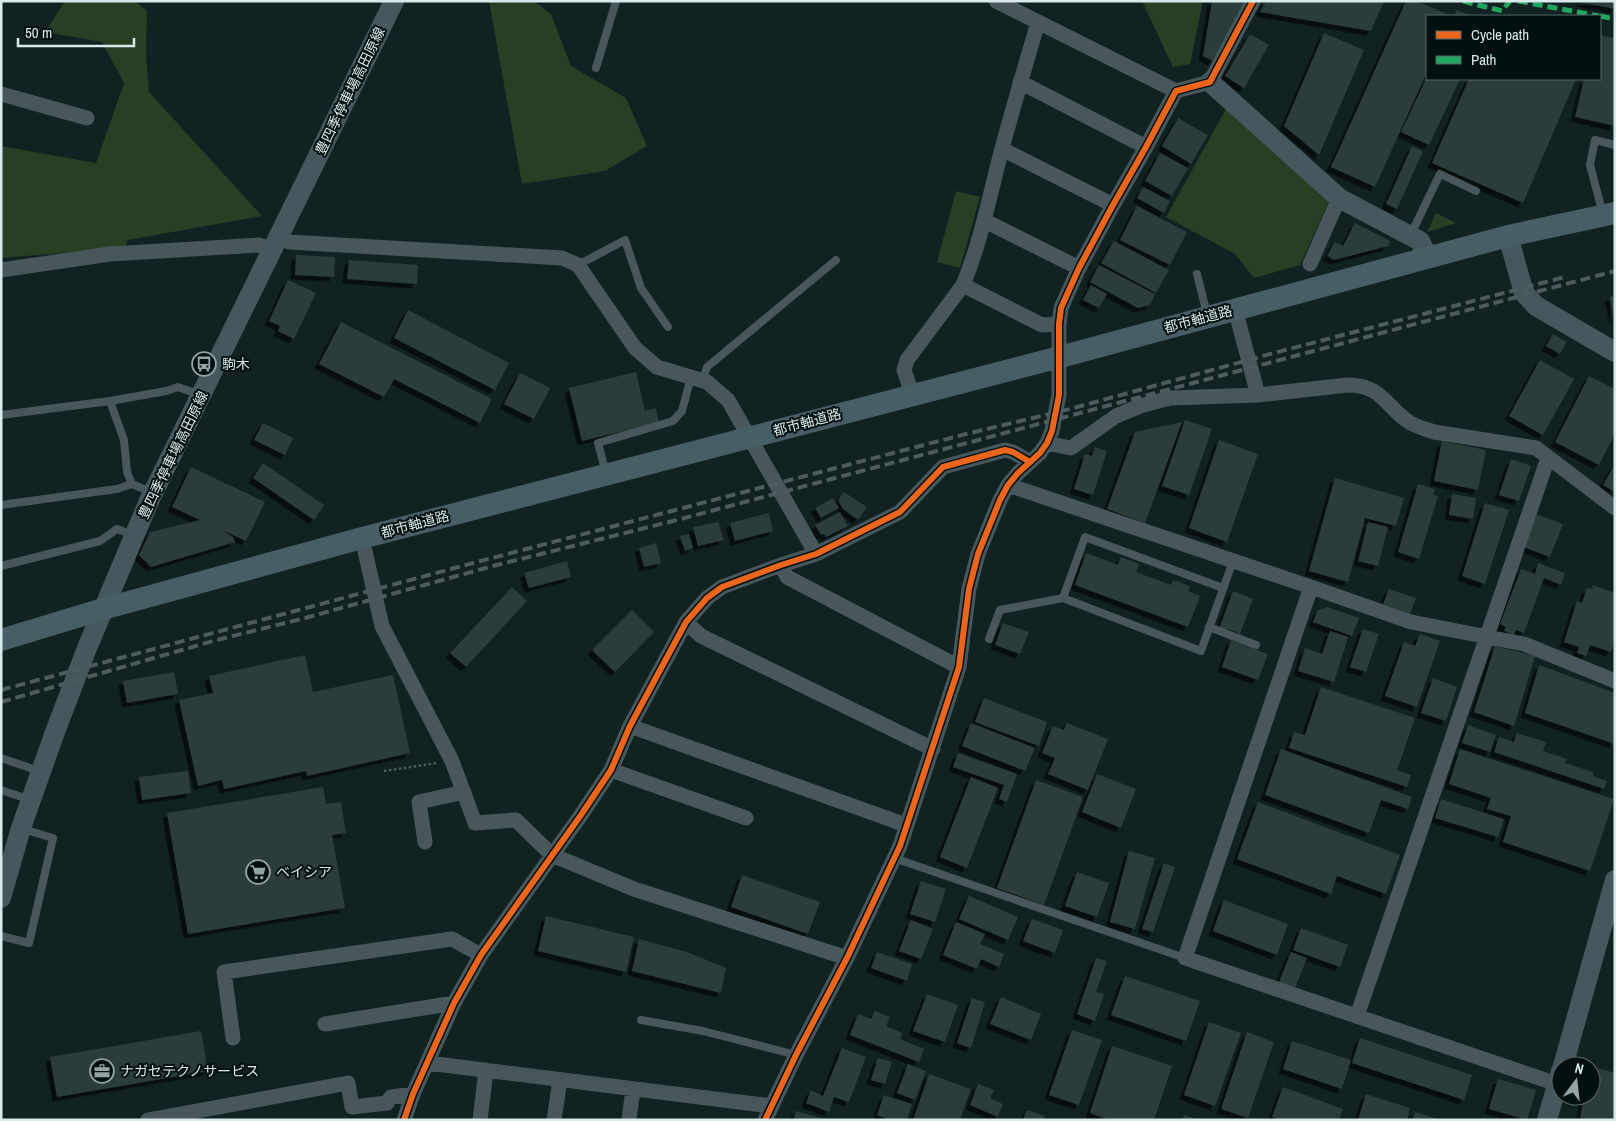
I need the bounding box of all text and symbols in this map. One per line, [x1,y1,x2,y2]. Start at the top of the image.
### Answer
scale bar [18,15,134,47]
legend [1426,15,1601,80]
text: 50 m [25,22,52,43]
street label: 豊四季停車場高田原線 [311,24,389,158]
text: Cycle path [1471,24,1529,45]
text: Path [1471,49,1496,70]
street label: 都市軸道路 [1162,301,1234,337]
bus stop icon: 駒木 [191,351,217,377]
place label: 駒木 [222,355,250,373]
street label: 豊四季停車場高田原線 [134,388,212,522]
street label: 都市軸道路 [771,404,843,440]
street label: 都市軸道路 [379,506,451,542]
supermarket icon: ベイシア [245,859,271,885]
place label: ベイシア [276,863,332,881]
north arrow [1551,1056,1601,1106]
office icon: ナガセテクノサービス [89,1058,115,1084]
text: N [1573,1059,1586,1078]
place label: ナガセテクノサービス [120,1062,259,1080]

